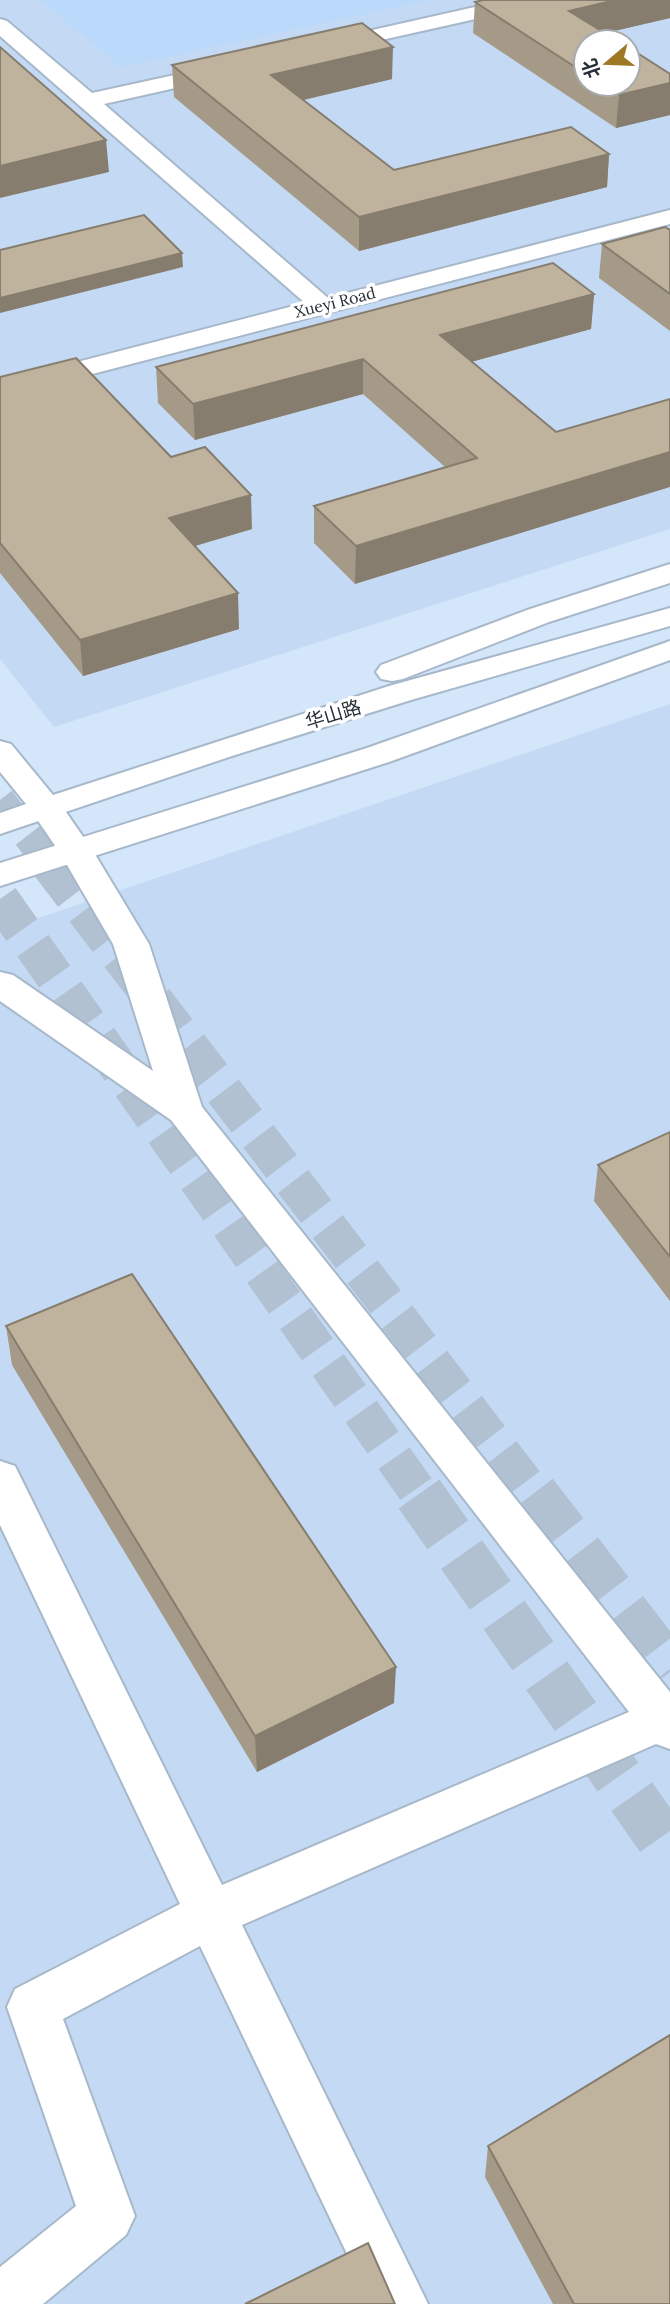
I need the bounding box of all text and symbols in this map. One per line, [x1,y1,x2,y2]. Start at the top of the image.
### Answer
north arrow [572,28,642,98]
text: 北 [576,56,605,81]
street label: Xueyi Road [292,282,378,322]
street label: 华山路 [302,694,364,734]

